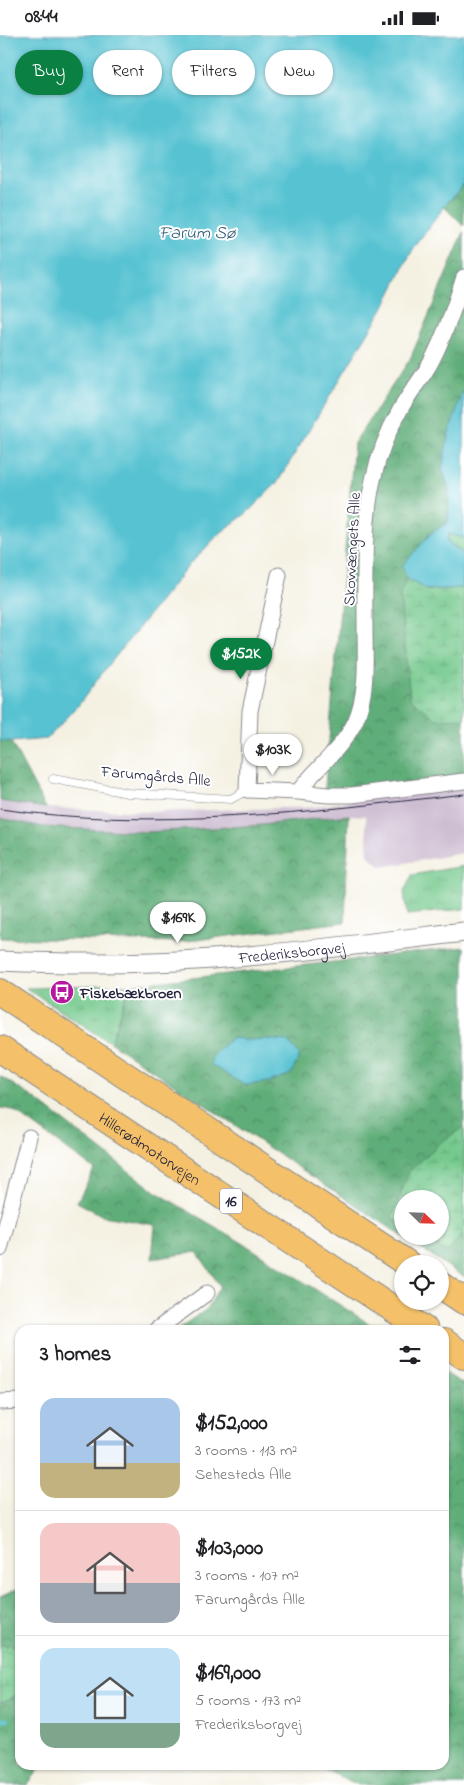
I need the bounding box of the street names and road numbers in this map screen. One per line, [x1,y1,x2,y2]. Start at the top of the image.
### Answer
street label: Skovvængets Alle [338,491,368,606]
street label: Farumgårds Alle [99,760,212,794]
street label: Frederiksborgvej [237,936,347,971]
street label: Hillerødmotorvejen [93,1107,205,1193]
road number: 16 [220,1189,242,1213]

